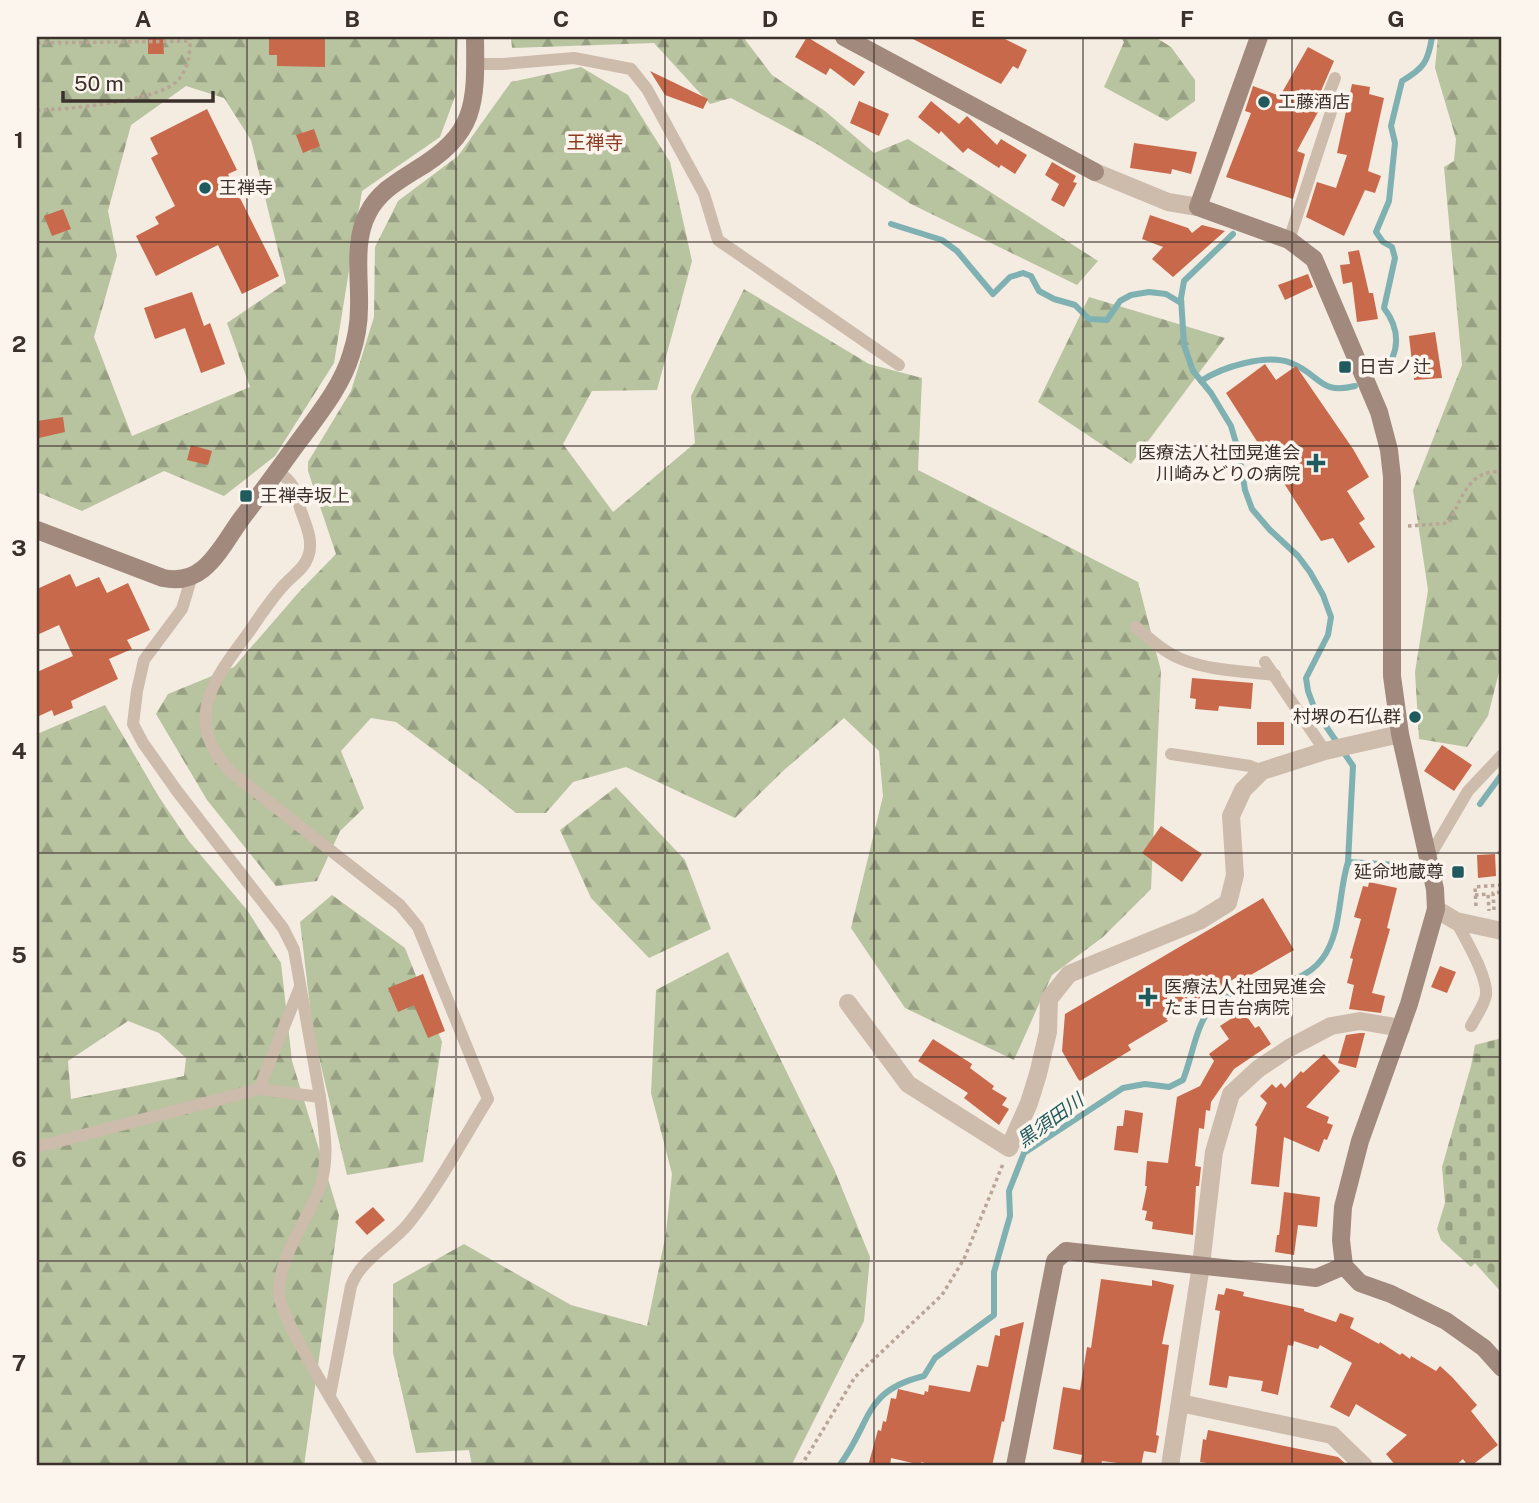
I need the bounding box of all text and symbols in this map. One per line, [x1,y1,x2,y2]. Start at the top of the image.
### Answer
text: A [135,5,152,32]
text: B [344,5,360,32]
text: C [553,5,569,32]
text: D [762,5,778,32]
text: E [971,5,985,32]
text: F [1180,5,1194,32]
text: G [1387,5,1405,32]
scale bar [63,60,214,104]
text: 50 m [74,71,124,96]
place label: 工藤酒店 [1278,91,1350,112]
marker: 工藤酒店 [1256,94,1272,110]
text: 1 [14,126,24,153]
district label: 王禅寺 [566,131,624,153]
place label: 王禅寺 [219,177,273,198]
marker: 王禅寺 [197,180,213,196]
text: 2 [12,330,26,357]
place label: 日吉ノ辻 [1359,356,1431,377]
marker: 日吉ノ辻 [1337,359,1353,375]
place label: 医療法人社団晃進会 川崎みどりの病院 [1138,442,1300,484]
marker: 医療法人社団晃進会 川崎みどりの病院 [1306,453,1326,473]
place label: 王禅寺坂上 [260,485,350,506]
marker: 王禅寺坂上 [238,488,254,504]
text: 3 [11,534,27,561]
place label: 村堺の石仏群 [1293,706,1401,727]
marker: 村堺の石仏群 [1407,709,1423,725]
text: 4 [11,737,27,764]
place label: 延命地蔵尊 [1354,861,1444,882]
marker: 延命地蔵尊 [1450,864,1466,880]
text: 5 [11,941,27,968]
place label: 医療法人社団晃進会 たま日吉台病院 [1164,976,1326,1018]
marker: 医療法人社団晃進会 たま日吉台病院 [1138,987,1158,1007]
water label: 黒須田川 [1013,1088,1089,1151]
text: 6 [11,1145,27,1172]
text: 7 [12,1349,26,1376]

